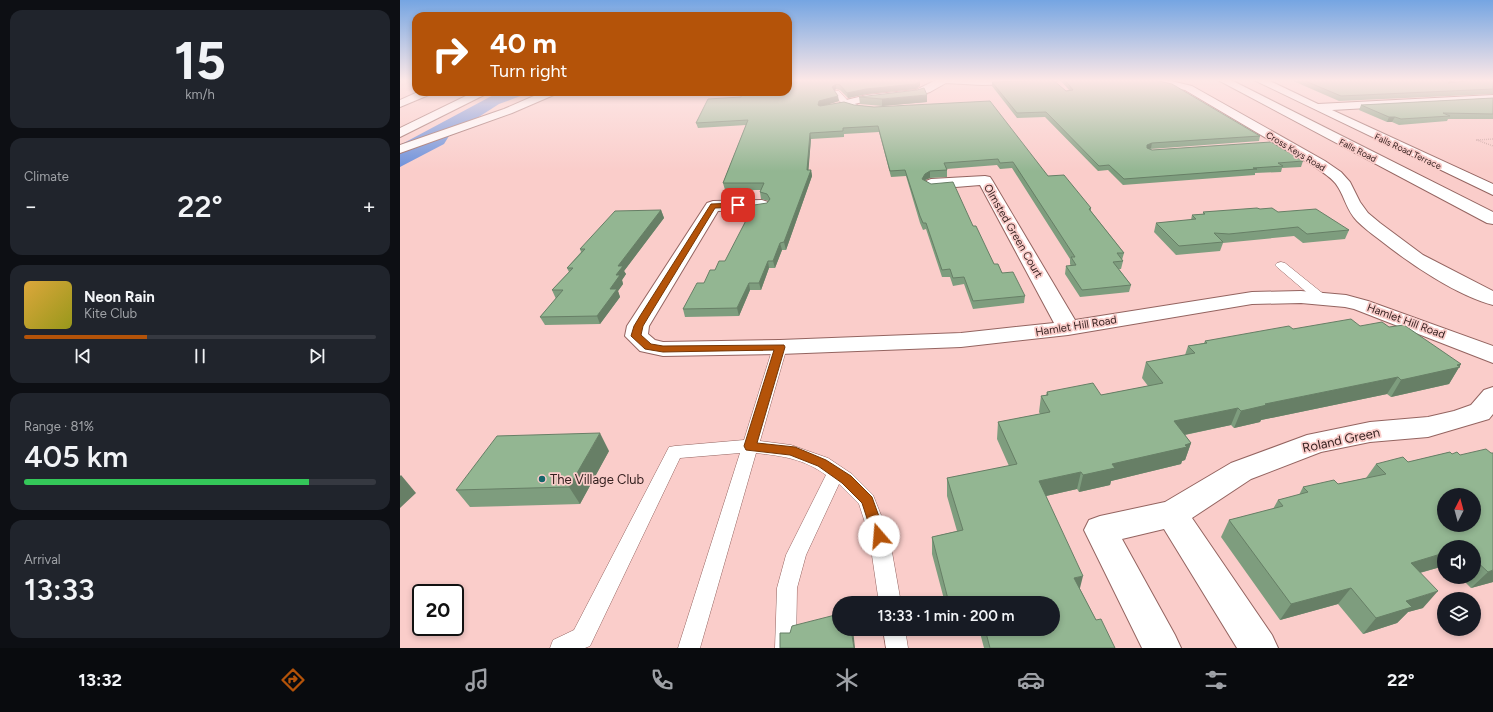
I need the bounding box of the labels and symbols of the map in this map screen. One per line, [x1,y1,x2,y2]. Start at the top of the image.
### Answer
street label: Cross Keys Road [1264,129,1328,173]
street label: Falls Road Terrace [1373,131,1443,171]
street label: Falls Road [1337,136,1379,164]
street label: Olmsted Green Court [981,182,1045,280]
pin [721,188,755,222]
street label: Hamlet Hill Road [1365,301,1447,341]
street label: Hamlet Hill Road [1034,313,1118,339]
street label: Roland Green [1301,424,1381,456]
place label: The Village Club [550,472,645,487]
marker: The Village Club [537,474,547,484]
north arrow [1437,488,1481,532]
position arrow [858,515,900,557]
speed limit sign: 20 [412,584,464,636]

